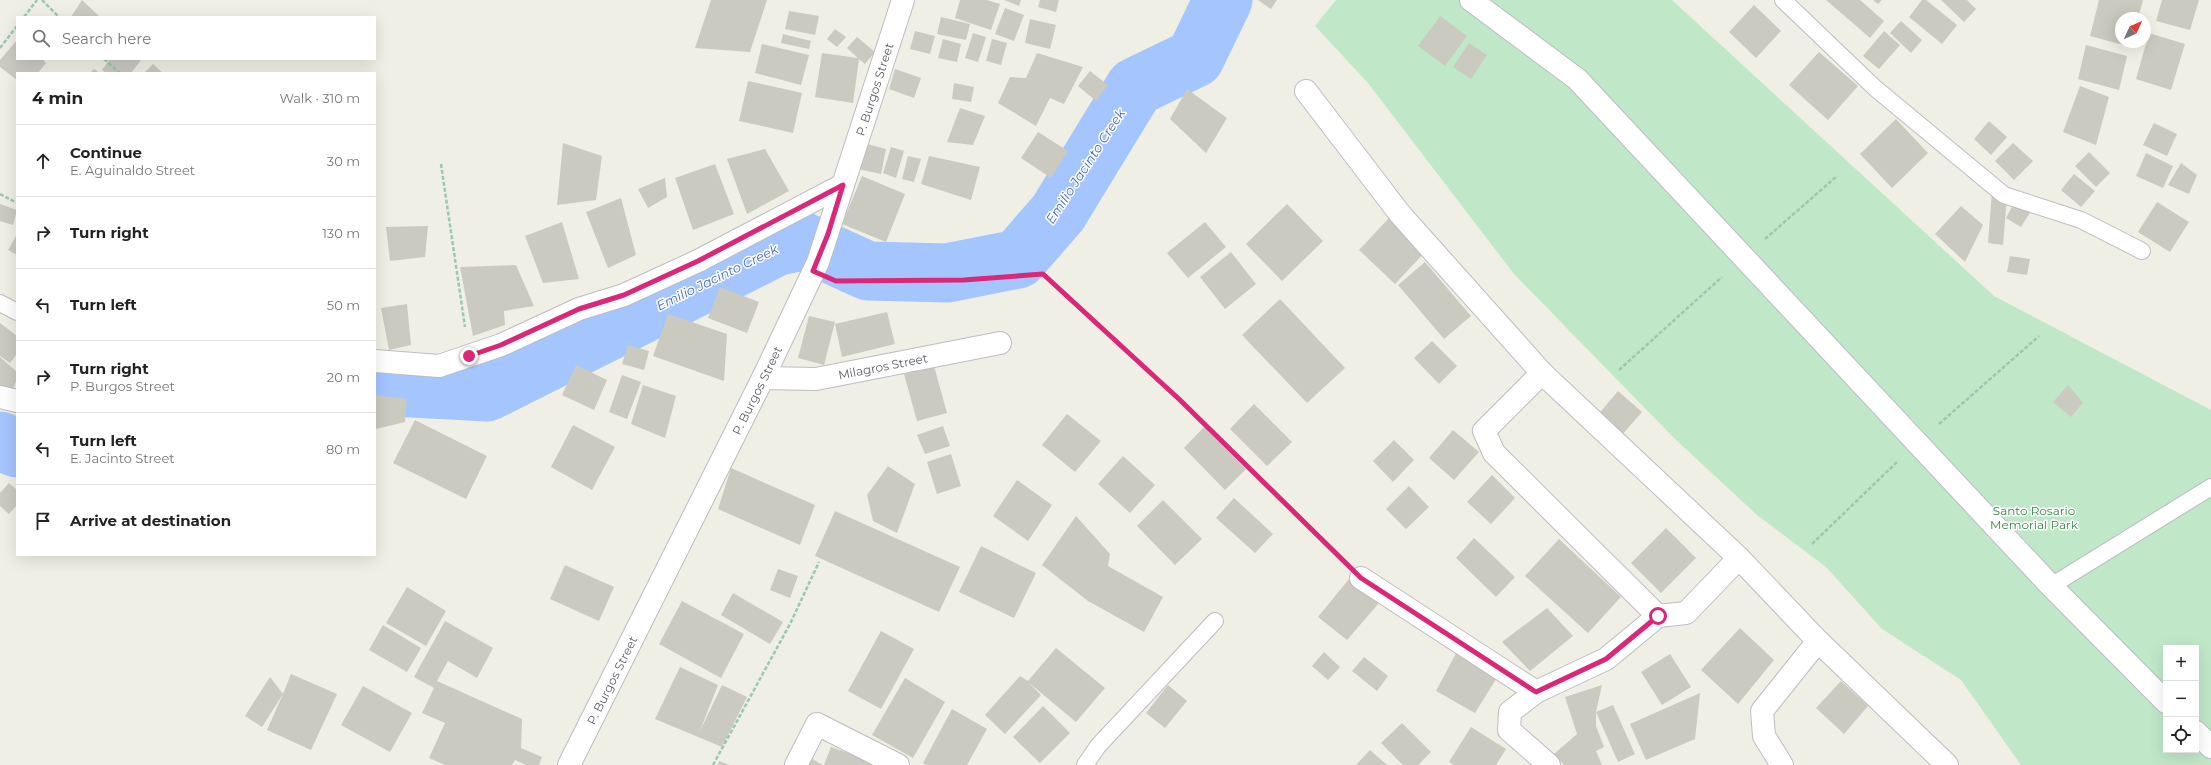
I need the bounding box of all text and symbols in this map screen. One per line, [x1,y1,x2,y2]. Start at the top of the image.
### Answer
north arrow [2115,12,2151,48]
search box [16,16,376,60]
icon: search [30,27,52,49]
text: Search here [62,29,151,48]
street label: P. Burgos Street [852,41,896,138]
text: 4 min [32,88,83,108]
text: Walk · 310 m [279,90,360,106]
water label: Emilio Jacinto Creek [1042,105,1129,226]
text: Continue [70,143,142,162]
icon: ahead [32,150,54,172]
text: 30 m [327,153,360,169]
text: E. Aguinaldo Street [70,162,195,178]
icon: right [32,222,54,244]
text: Turn right [70,223,149,242]
text: 130 m [322,225,360,241]
water label: Emilio Jacinto Creek [653,240,782,313]
icon: left [32,294,54,316]
text: Turn left [70,295,137,314]
text: 50 m [327,297,360,313]
street label: P. Burgos Street [728,343,785,437]
route end [460,347,478,365]
street label: Milagros Street [837,350,929,382]
text: Turn right [70,359,149,378]
icon: right [32,366,54,388]
text: 20 m [327,369,360,385]
text: P. Burgos Street [70,378,175,394]
text: Turn left [70,431,137,450]
icon: left [32,438,54,460]
text: 80 m [326,441,360,457]
text: E. Jacinto Street [70,450,175,466]
park label: Santo Rosario Memorial Park [1990,503,2079,532]
icon: arrive [32,510,54,532]
text: Arrive at destination [70,511,231,530]
route start [1649,607,1667,625]
street label: P. Burgos Street [583,633,640,727]
map controls [2163,645,2199,753]
button: + [2163,645,2199,681]
button: − [2163,681,2199,717]
button: locate [2163,717,2199,753]

